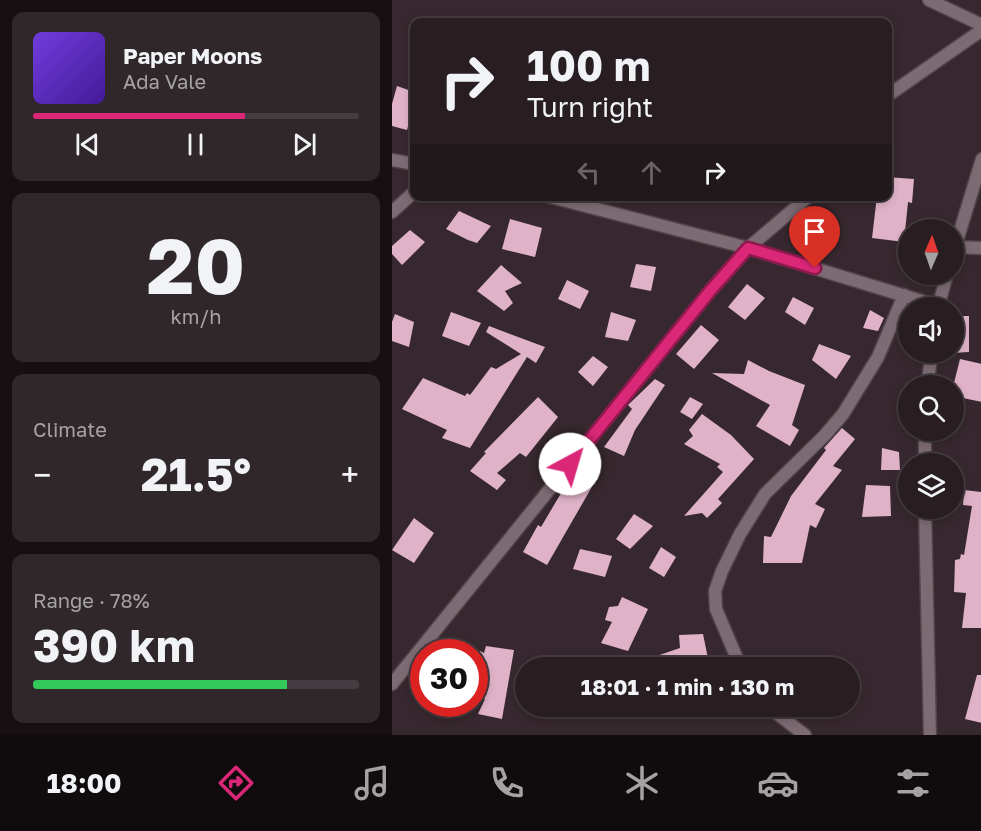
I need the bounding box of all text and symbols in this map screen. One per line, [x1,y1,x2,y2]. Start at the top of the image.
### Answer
text: 100 m [527,40,650,90]
text: Paper Moons [123,42,262,69]
icon: right [428,42,506,120]
text: Ada Vale [123,69,206,93]
text: Turn right [527,91,653,123]
icon: previous [71,128,104,161]
icon: pause [179,128,212,161]
icon: next [288,128,321,161]
icon: left [572,156,605,189]
icon: ahead [635,156,668,189]
icon: right [698,156,731,189]
pin [789,206,840,268]
icon: arrive [798,215,831,248]
text: 20 [147,218,245,311]
north arrow [898,219,964,285]
map controls [898,219,964,519]
button: sound [898,297,964,363]
text: km/h [171,304,221,328]
button: search [898,375,964,441]
text: Climate [33,417,107,441]
position arrow [538,432,602,496]
text: 21.5° [141,447,251,501]
button: layers [898,453,964,519]
text: − [33,455,51,494]
text: + [341,455,359,494]
text: Range · 78% [33,588,150,612]
text: 390 km [33,618,195,672]
speed limit sign: 30 [410,639,488,717]
text: 18:01 · 1 min · 130 m [581,673,794,700]
icon: directions [215,762,257,804]
icon: music [351,762,393,804]
icon: phone [486,762,528,804]
icon: climate [621,762,663,804]
icon: car [757,762,799,804]
icon: filters [892,762,934,804]
text: 18:00 [47,767,122,799]

